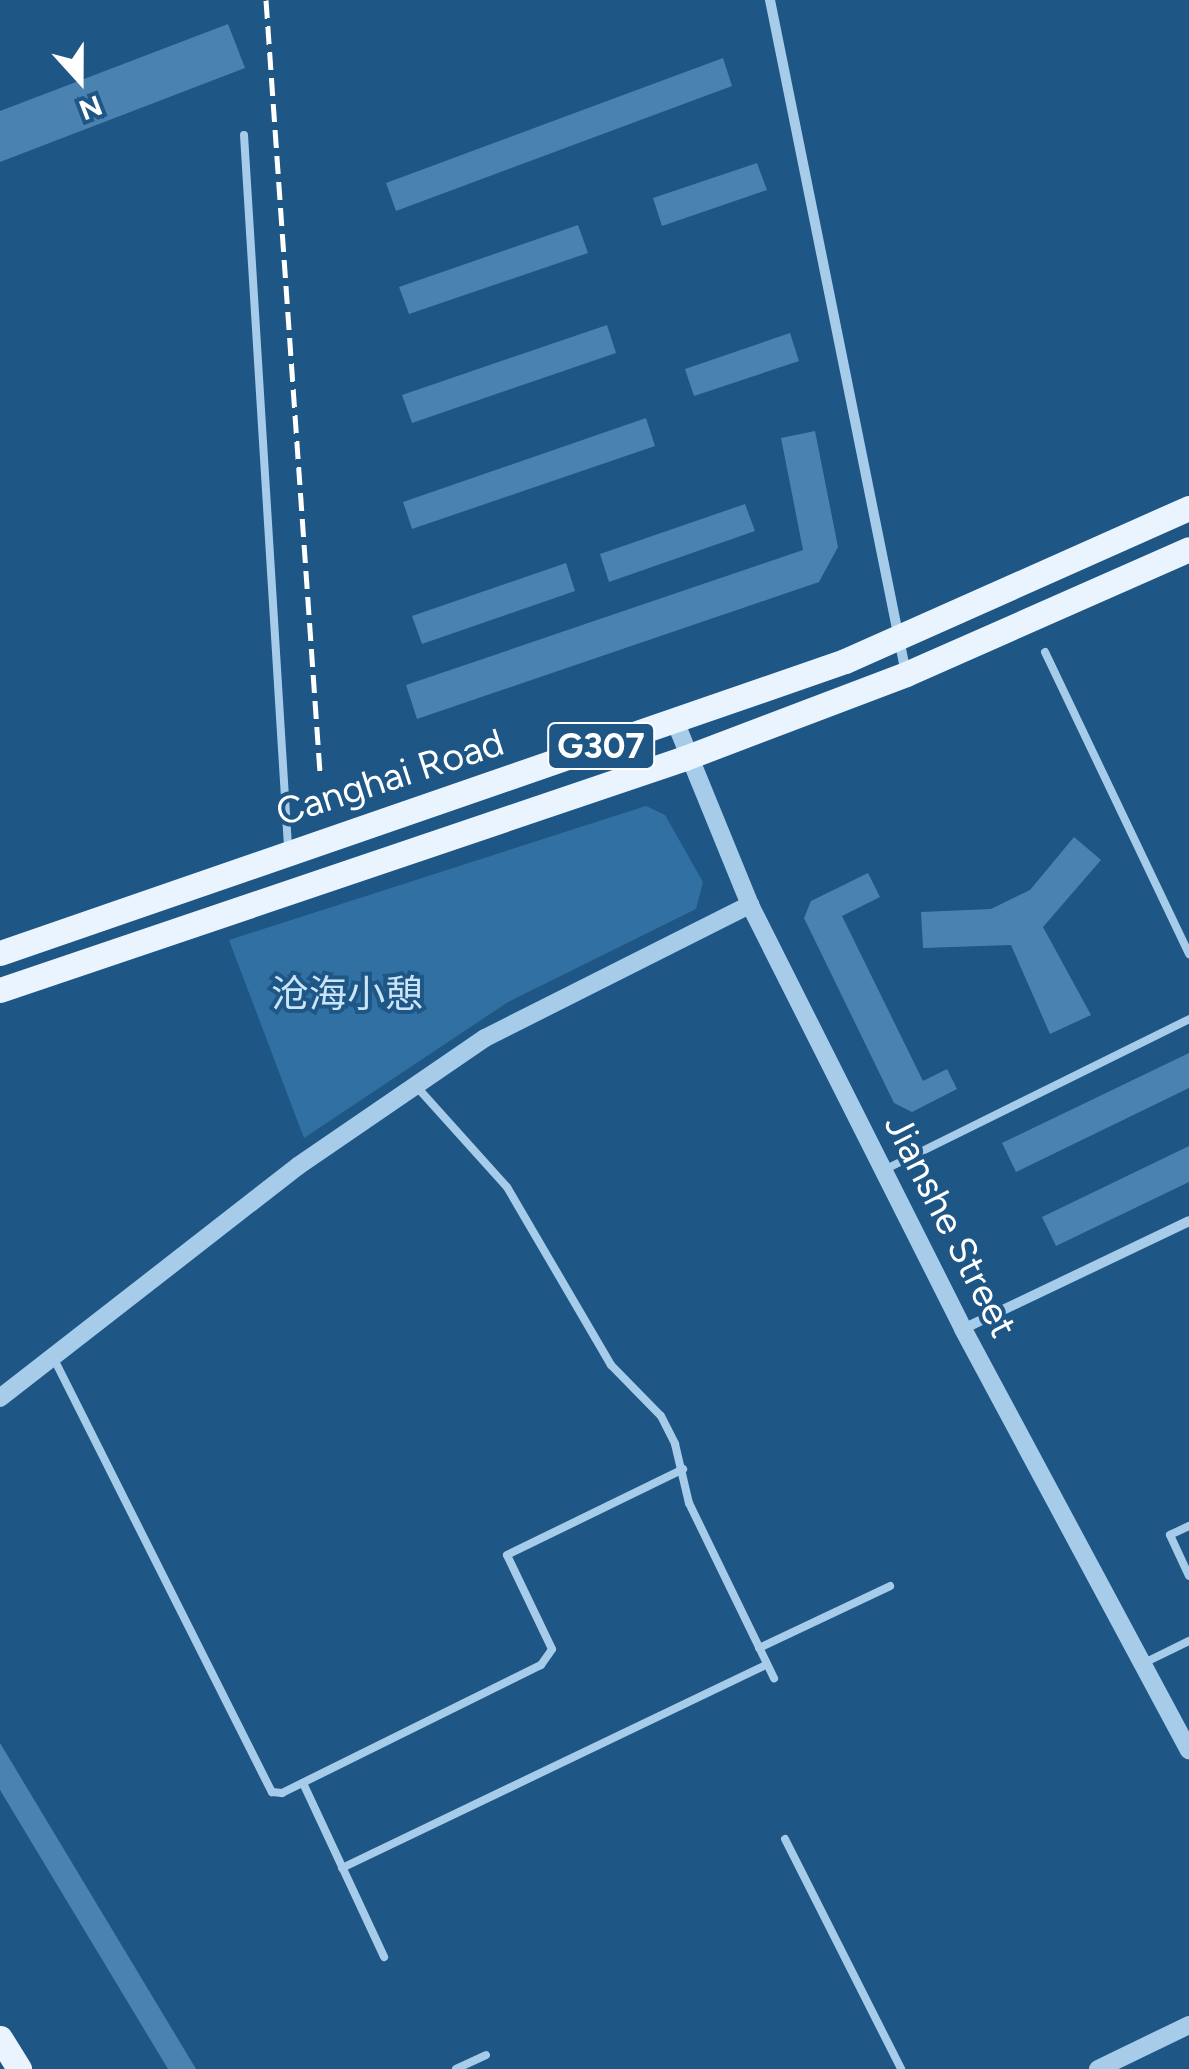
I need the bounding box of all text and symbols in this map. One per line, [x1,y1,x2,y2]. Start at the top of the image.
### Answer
north arrow [30,30,130,130]
text: N [75,88,107,128]
road number: G307 [546,716,656,776]
street label: Canghai Road [270,720,510,836]
park label: 沧海小憩 [271,972,423,1018]
street label: Jianshe Street [874,1107,1026,1345]

